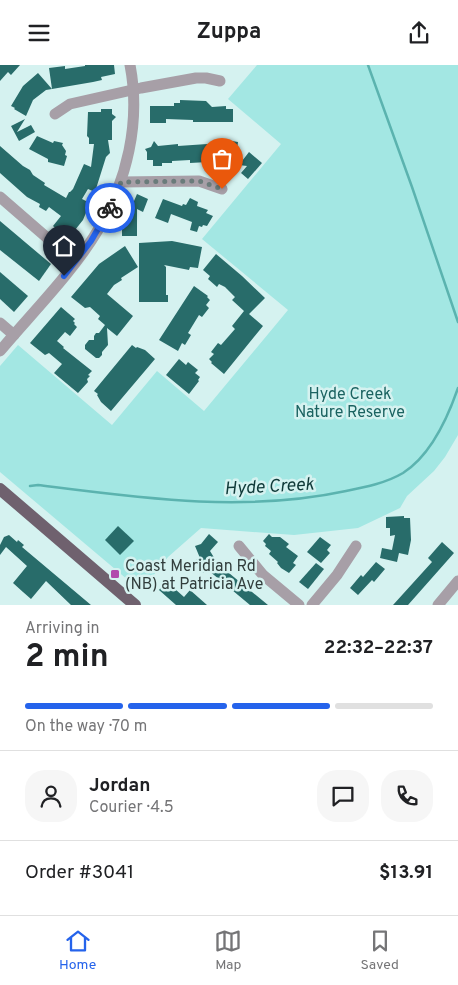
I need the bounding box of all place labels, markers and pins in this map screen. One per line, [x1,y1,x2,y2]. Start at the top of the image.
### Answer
pin [201,138,243,189]
pin [43,225,85,276]
place label: Coast Meridian Rd (NB) at Patricia Ave [125,557,263,595]
marker: Coast Meridian Rd (NB) at Patricia Ave [109,568,121,580]

